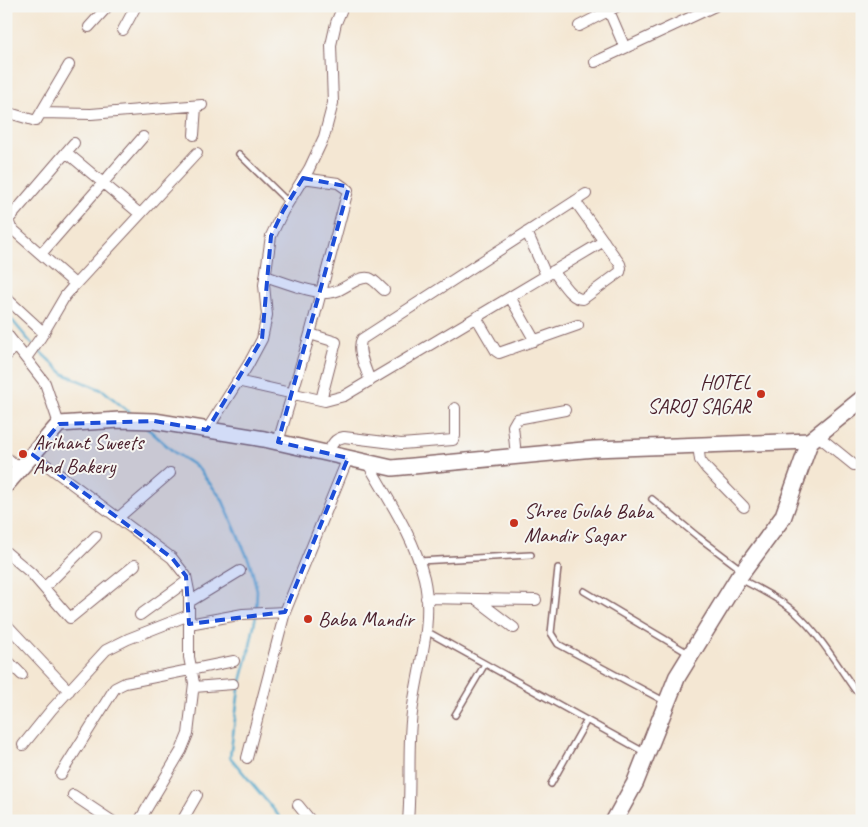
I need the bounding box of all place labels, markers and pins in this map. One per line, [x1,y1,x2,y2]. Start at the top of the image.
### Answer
place label: HOTEL SAROJ SAGAR [647,369,753,419]
marker: HOTEL SAROJ SAGAR [755,388,767,400]
place label: Arihant Sweets And Bakery [33,429,145,479]
marker: Arihant Sweets And Bakery [17,448,29,460]
place label: Shree Gulab Baba Mandir Sagar [524,498,655,548]
marker: Shree Gulab Baba Mandir Sagar [508,517,520,529]
place label: Baba Mandir [318,606,416,632]
marker: Baba Mandir [302,613,314,625]

